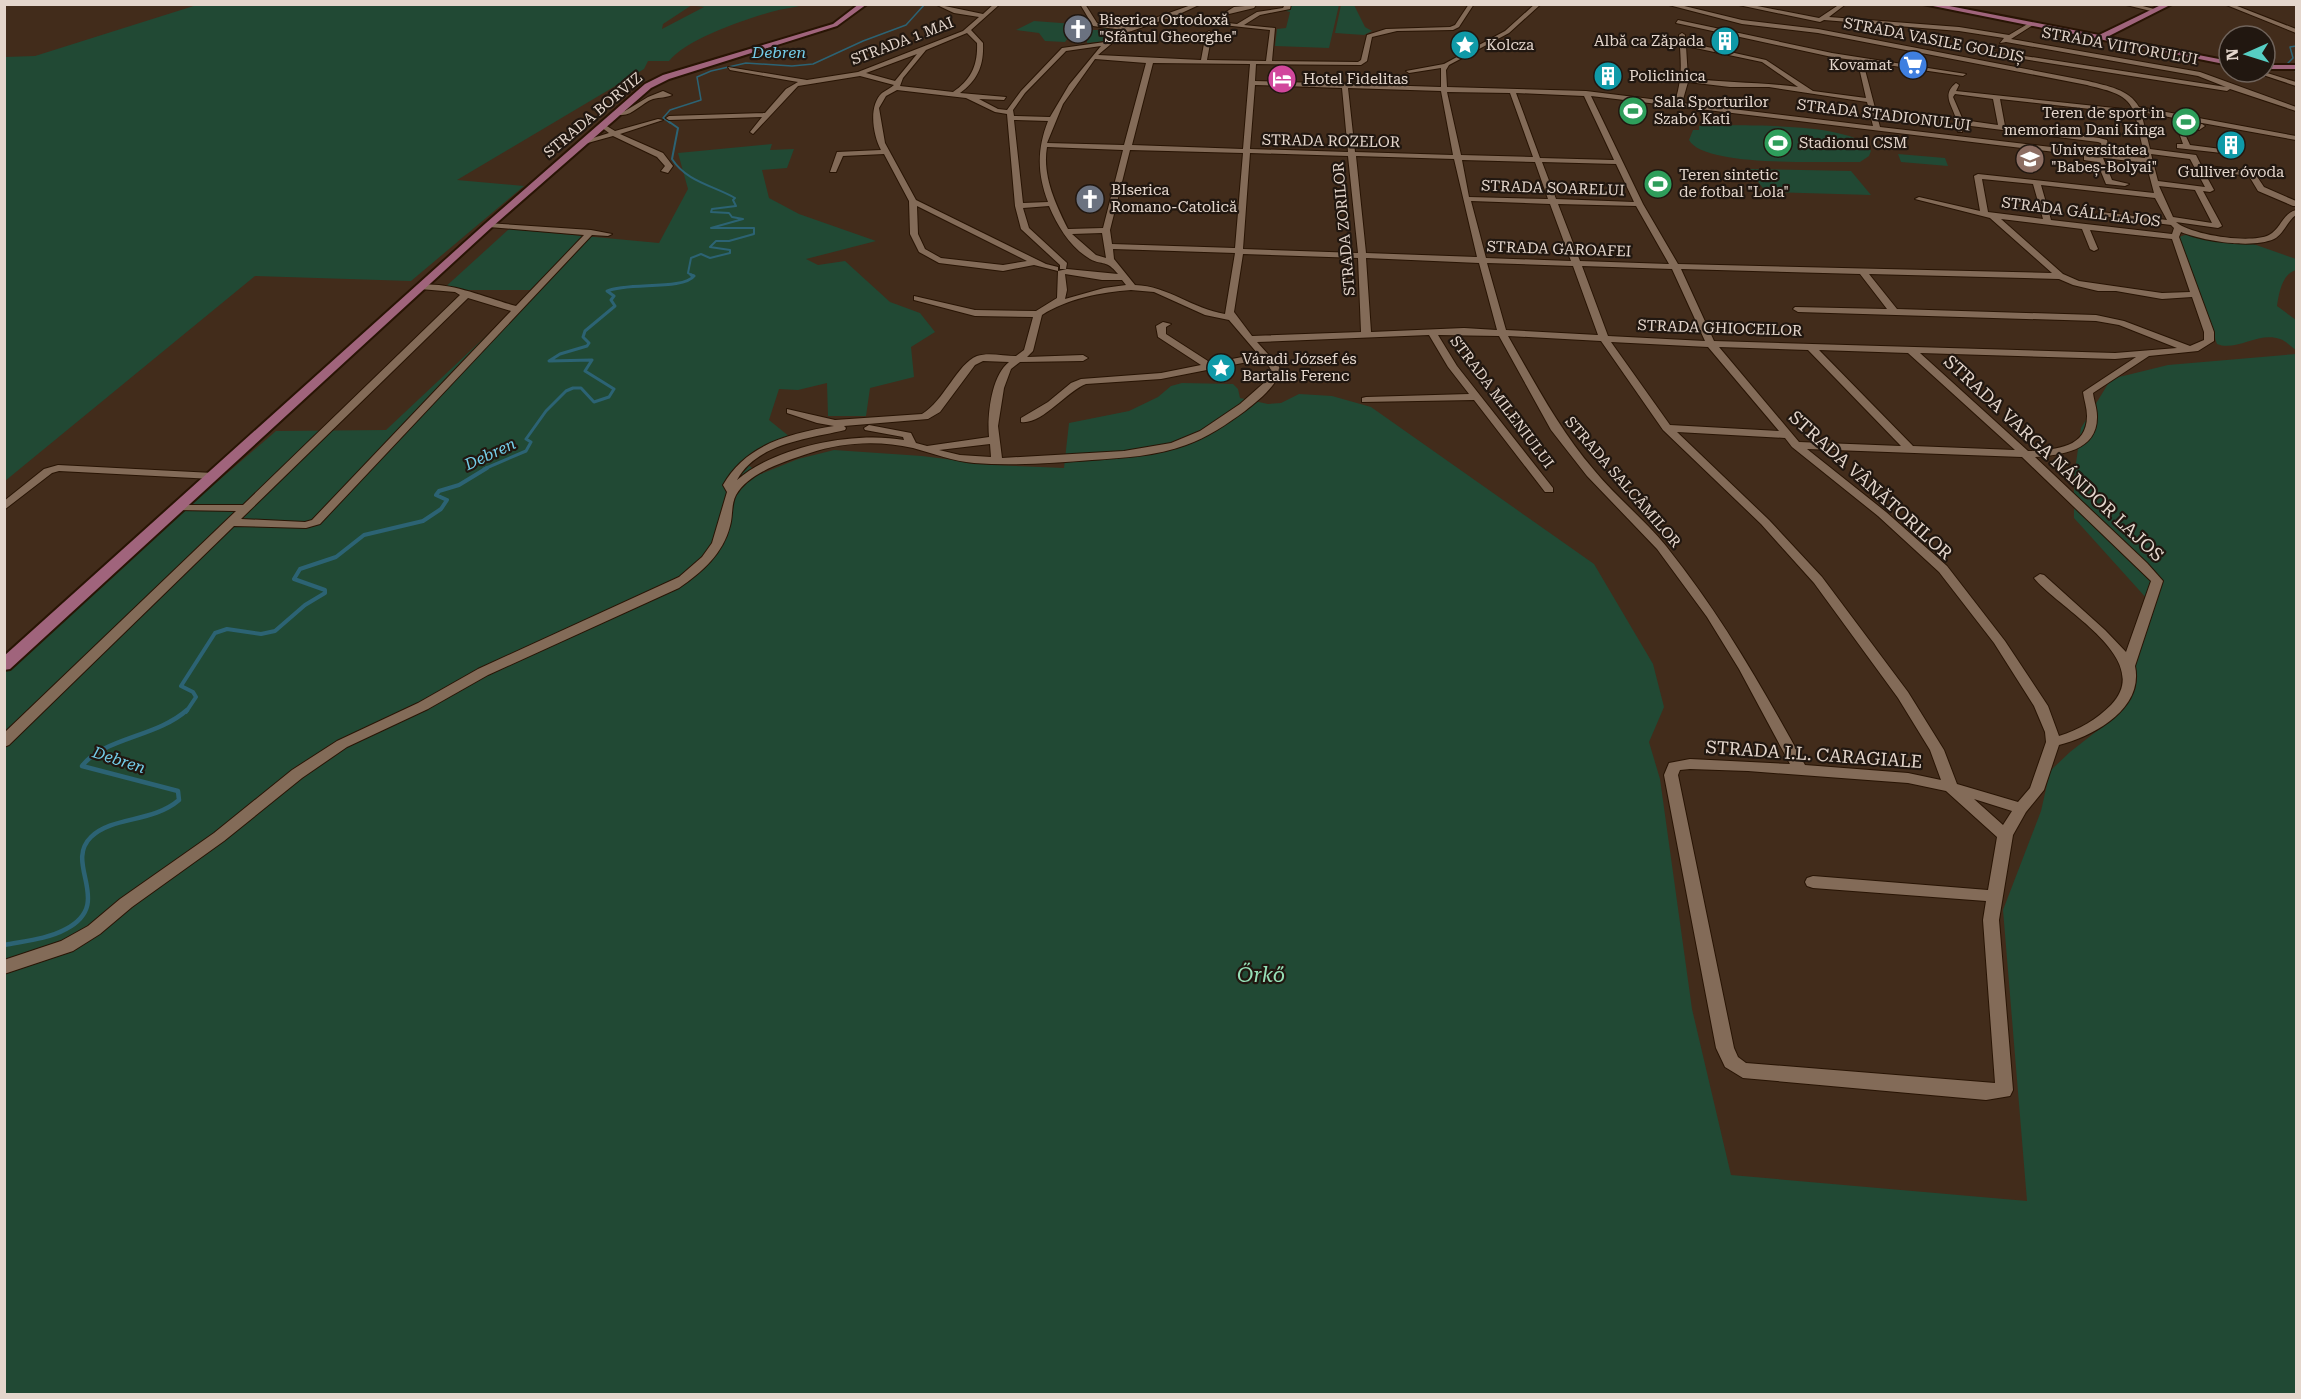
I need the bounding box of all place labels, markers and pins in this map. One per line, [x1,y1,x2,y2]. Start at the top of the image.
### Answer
place label: Biserica Ortodoxă "Sfântul Gheorghe" [1099,11,1237,46]
church icon: Biserica Ortodoxă "Sfântul Gheorghe" [1062,13,1094,45]
building icon: Albă ca Zăpada [1709,25,1741,57]
place icon: Kolcza [1449,29,1481,61]
place label: Albă ca Zăpada [1594,32,1704,50]
place label: Kolcza [1486,36,1534,54]
supermarket icon: Kovamat [1897,49,1929,81]
place label: Kovamat [1829,56,1892,74]
building icon: Policlinica [1592,60,1624,92]
hotel icon: Hotel Fidelitas [1266,63,1298,95]
place label: Policlinica [1629,67,1706,85]
place label: Hotel Fidelitas [1303,70,1408,88]
place label: Sala Sporturilor Szabó Kati [1654,93,1769,128]
sports icon: Sala Sporturilor Szabó Kati [1617,95,1649,127]
place label: Teren de sport in memoriam Dani Kinga [2004,104,2165,139]
sports icon: Teren de sport in memoriam Dani Kinga [2170,106,2202,138]
sports icon: Stadionul CSM [1762,127,1794,159]
building icon: Gulliver óvoda [2215,129,2247,161]
place label: Stadionul CSM [1799,134,1907,152]
place label: Universitatea "Babeș-Bolyai" [2051,141,2157,177]
school or university icon: Universitatea "Babeș-Bolyai" [2014,143,2046,175]
place label: Gulliver óvoda [2178,163,2284,181]
place label: Teren sintetic de fotbal "Lola" [1679,166,1789,201]
sports icon: Teren sintetic de fotbal "Lola" [1642,168,1674,200]
place label: BIserica Romano-Catolică [1111,181,1237,216]
church icon: BIserica Romano-Catolică [1074,183,1106,215]
place label: Váradi József és Bartalis Ferenc [1242,350,1357,385]
place icon: Váradi József és Bartalis Ferenc [1205,352,1237,384]

